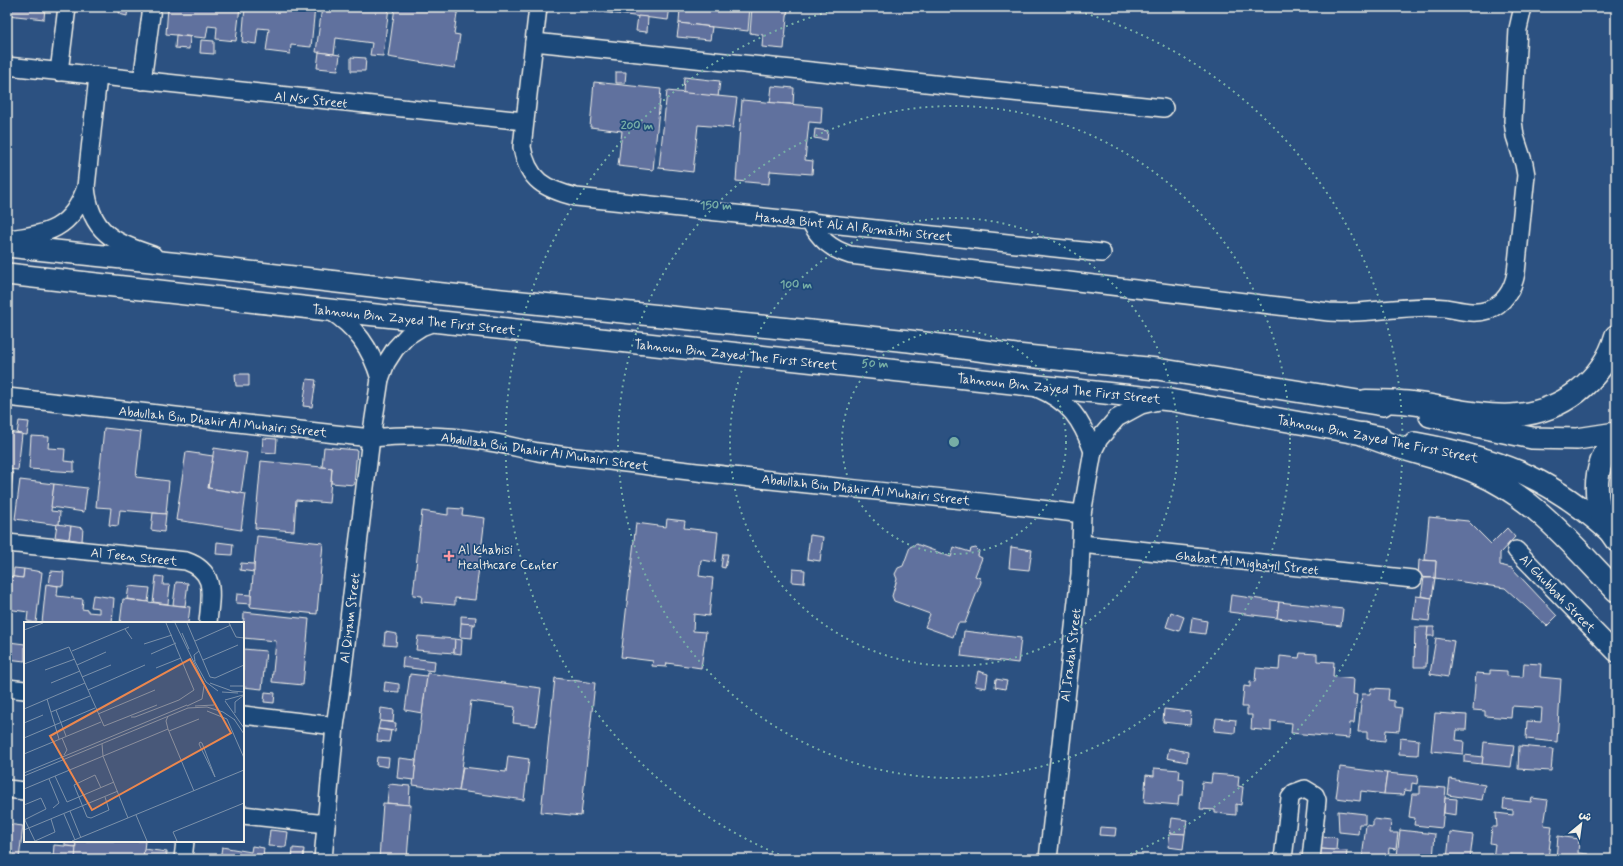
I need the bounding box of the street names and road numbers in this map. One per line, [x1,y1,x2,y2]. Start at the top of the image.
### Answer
street label: Al Nsr Street [274,88,348,113]
street label: Hamda Bint Ali Al Rumaithi Street [754,209,954,246]
street label: Tahnoun Bin Zayed The First Street [311,301,517,340]
street label: Tahnoun Bin Zayed The First Street [633,336,839,375]
street label: Tahnoun Bin Zayed The First Street [956,370,1162,409]
street label: Abdullah Bin Dhahir Al Muhairi Street [118,403,328,442]
street label: Tahnoun Bin Zayed The First Street [1276,412,1480,467]
street label: Abdullah Bin Dhahir Al Muhairi Street [440,429,650,476]
street label: Abdullah Bin Dhahir Al Muhairi Street [761,471,971,510]
street label: Al Teen Street [90,544,178,571]
street label: Ghabat Al Mighayil Street [1174,548,1320,579]
street label: Al Ghubbah Street [1515,551,1599,637]
street label: Al Qiyam Street [337,572,364,664]
street label: Al Iradah Street [1057,607,1086,703]

